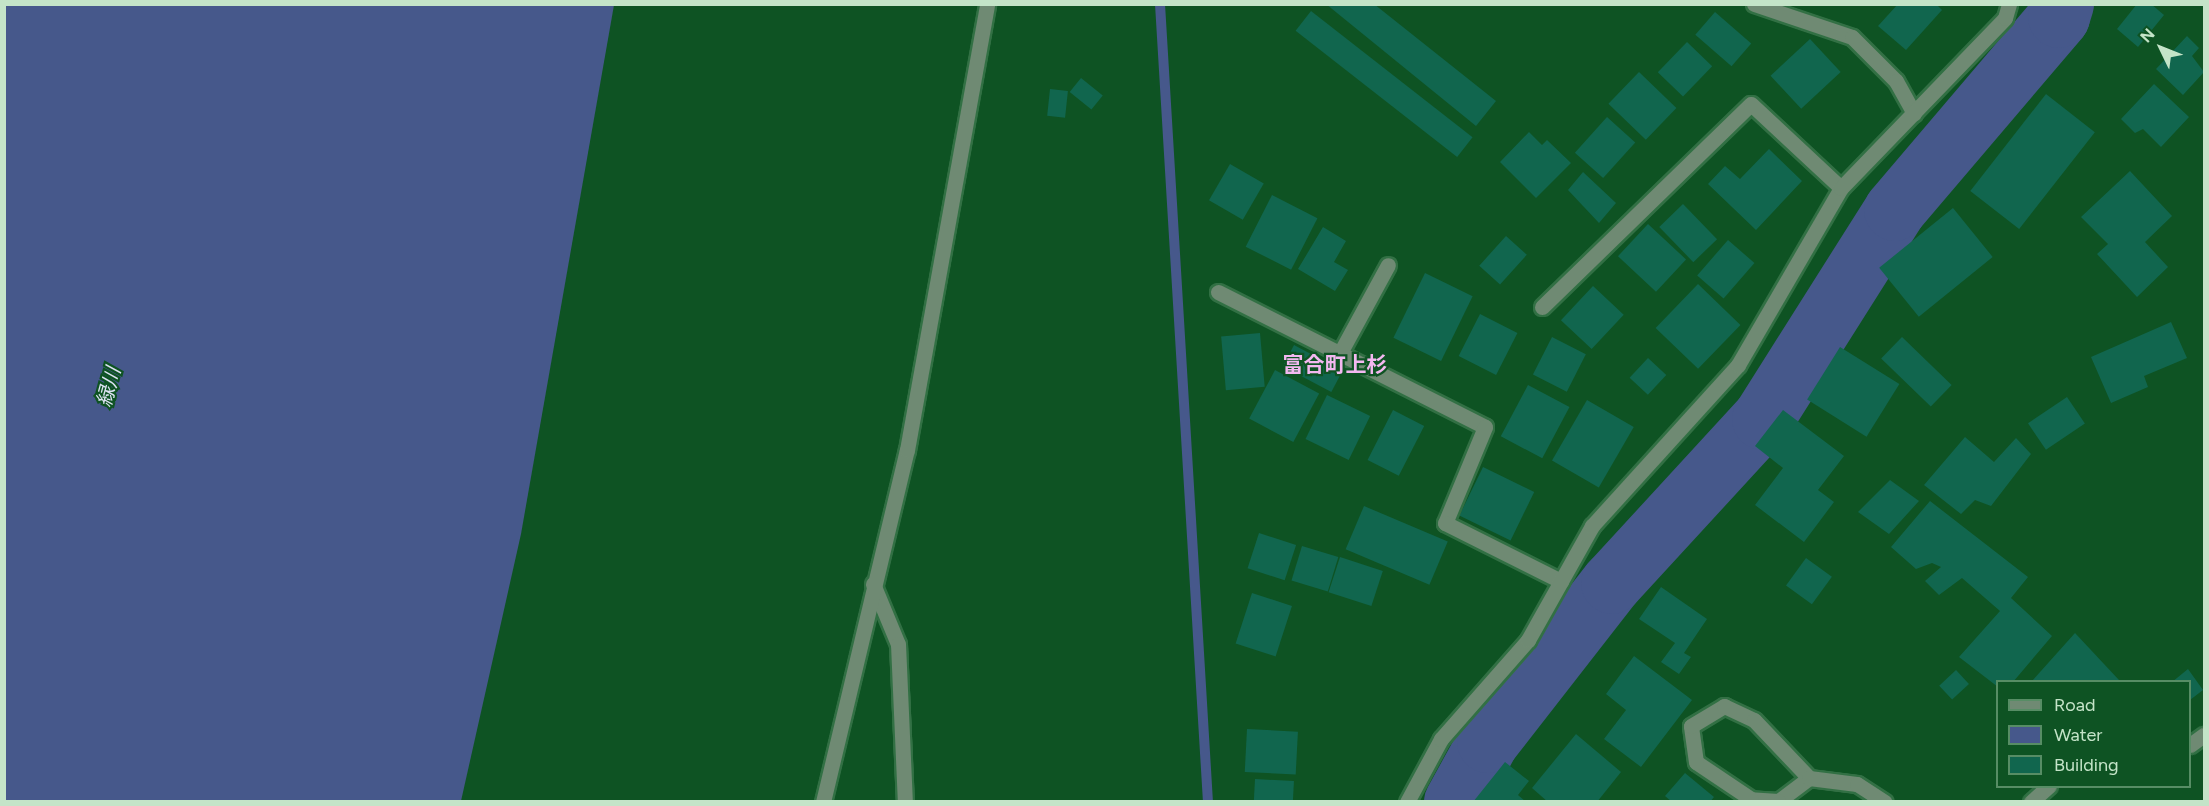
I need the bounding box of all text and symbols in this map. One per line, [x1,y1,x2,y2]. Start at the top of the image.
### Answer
north arrow [2131,18,2191,78]
text: N [2136,24,2159,46]
district label: 富合町上杉 [1283,352,1387,378]
water label: 緑川 [92,365,126,409]
legend [1996,680,2191,788]
text: Road [2054,694,2095,716]
text: Water [2054,724,2102,746]
text: Building [2054,754,2119,776]

